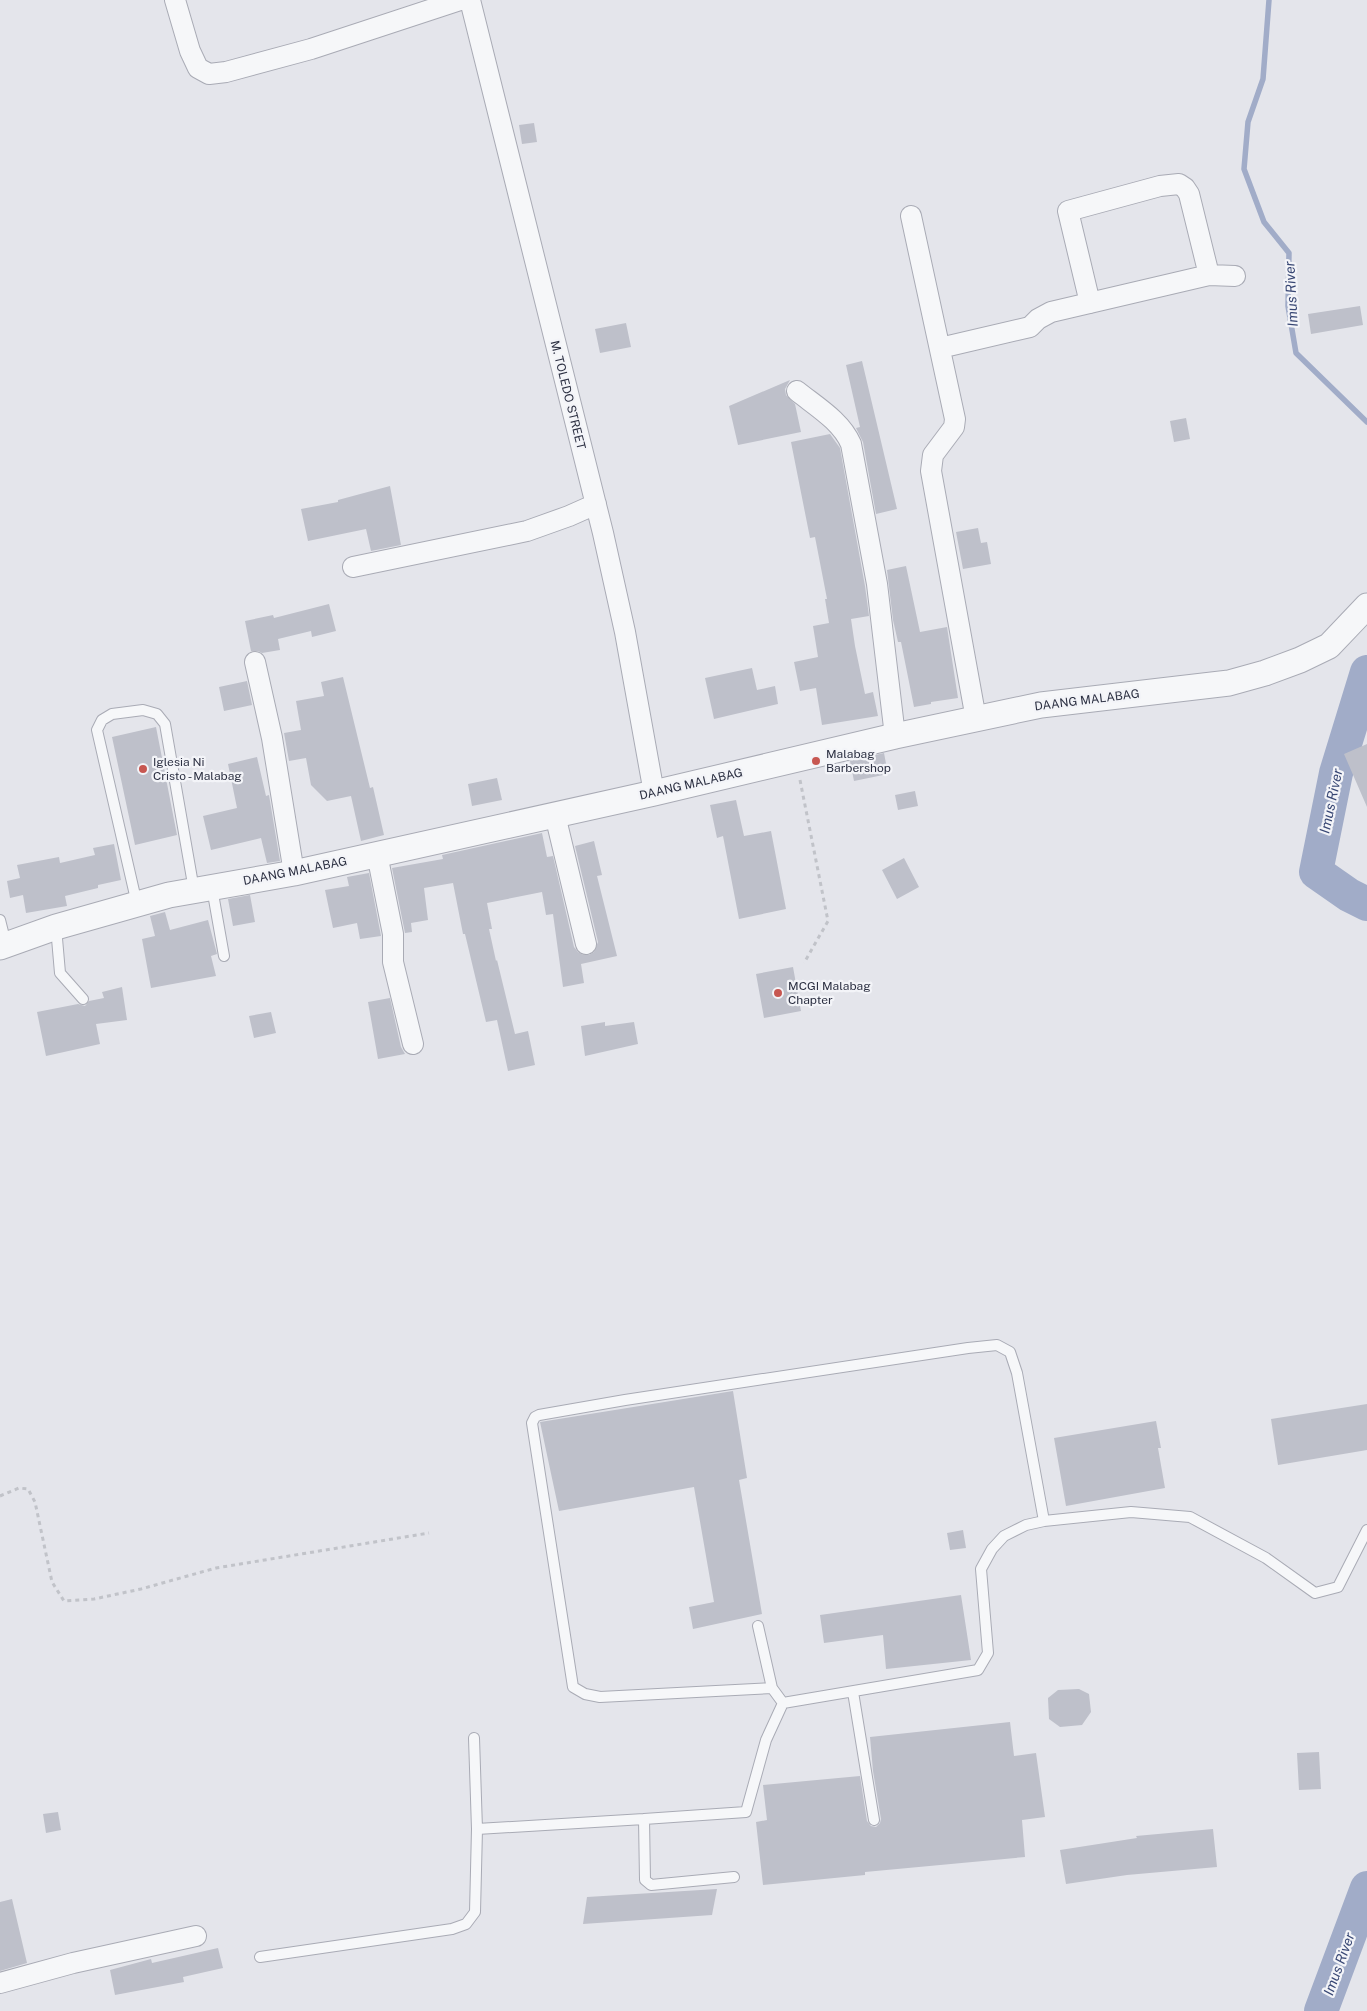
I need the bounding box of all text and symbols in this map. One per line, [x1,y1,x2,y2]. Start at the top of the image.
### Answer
water label: Imus River [1281,260,1301,327]
street label: M. TOLEDO STREET [548,339,588,451]
street label: DAANG MALABAG [1034,687,1140,713]
place label: Malabag Barbershop [826,747,891,775]
place label: Iglesia Ni Cristo - Malabag [153,755,242,783]
marker: Malabag Barbershop [810,755,822,767]
marker: Iglesia Ni Cristo - Malabag [137,763,149,775]
street label: DAANG MALABAG [638,765,744,803]
water label: Imus River [1316,767,1346,835]
street label: DAANG MALABAG [242,854,348,888]
place label: MCGI Malabag Chapter [788,979,871,1007]
marker: MCGI Malabag Chapter [772,987,784,999]
water label: Imus River [1320,1930,1358,1998]

